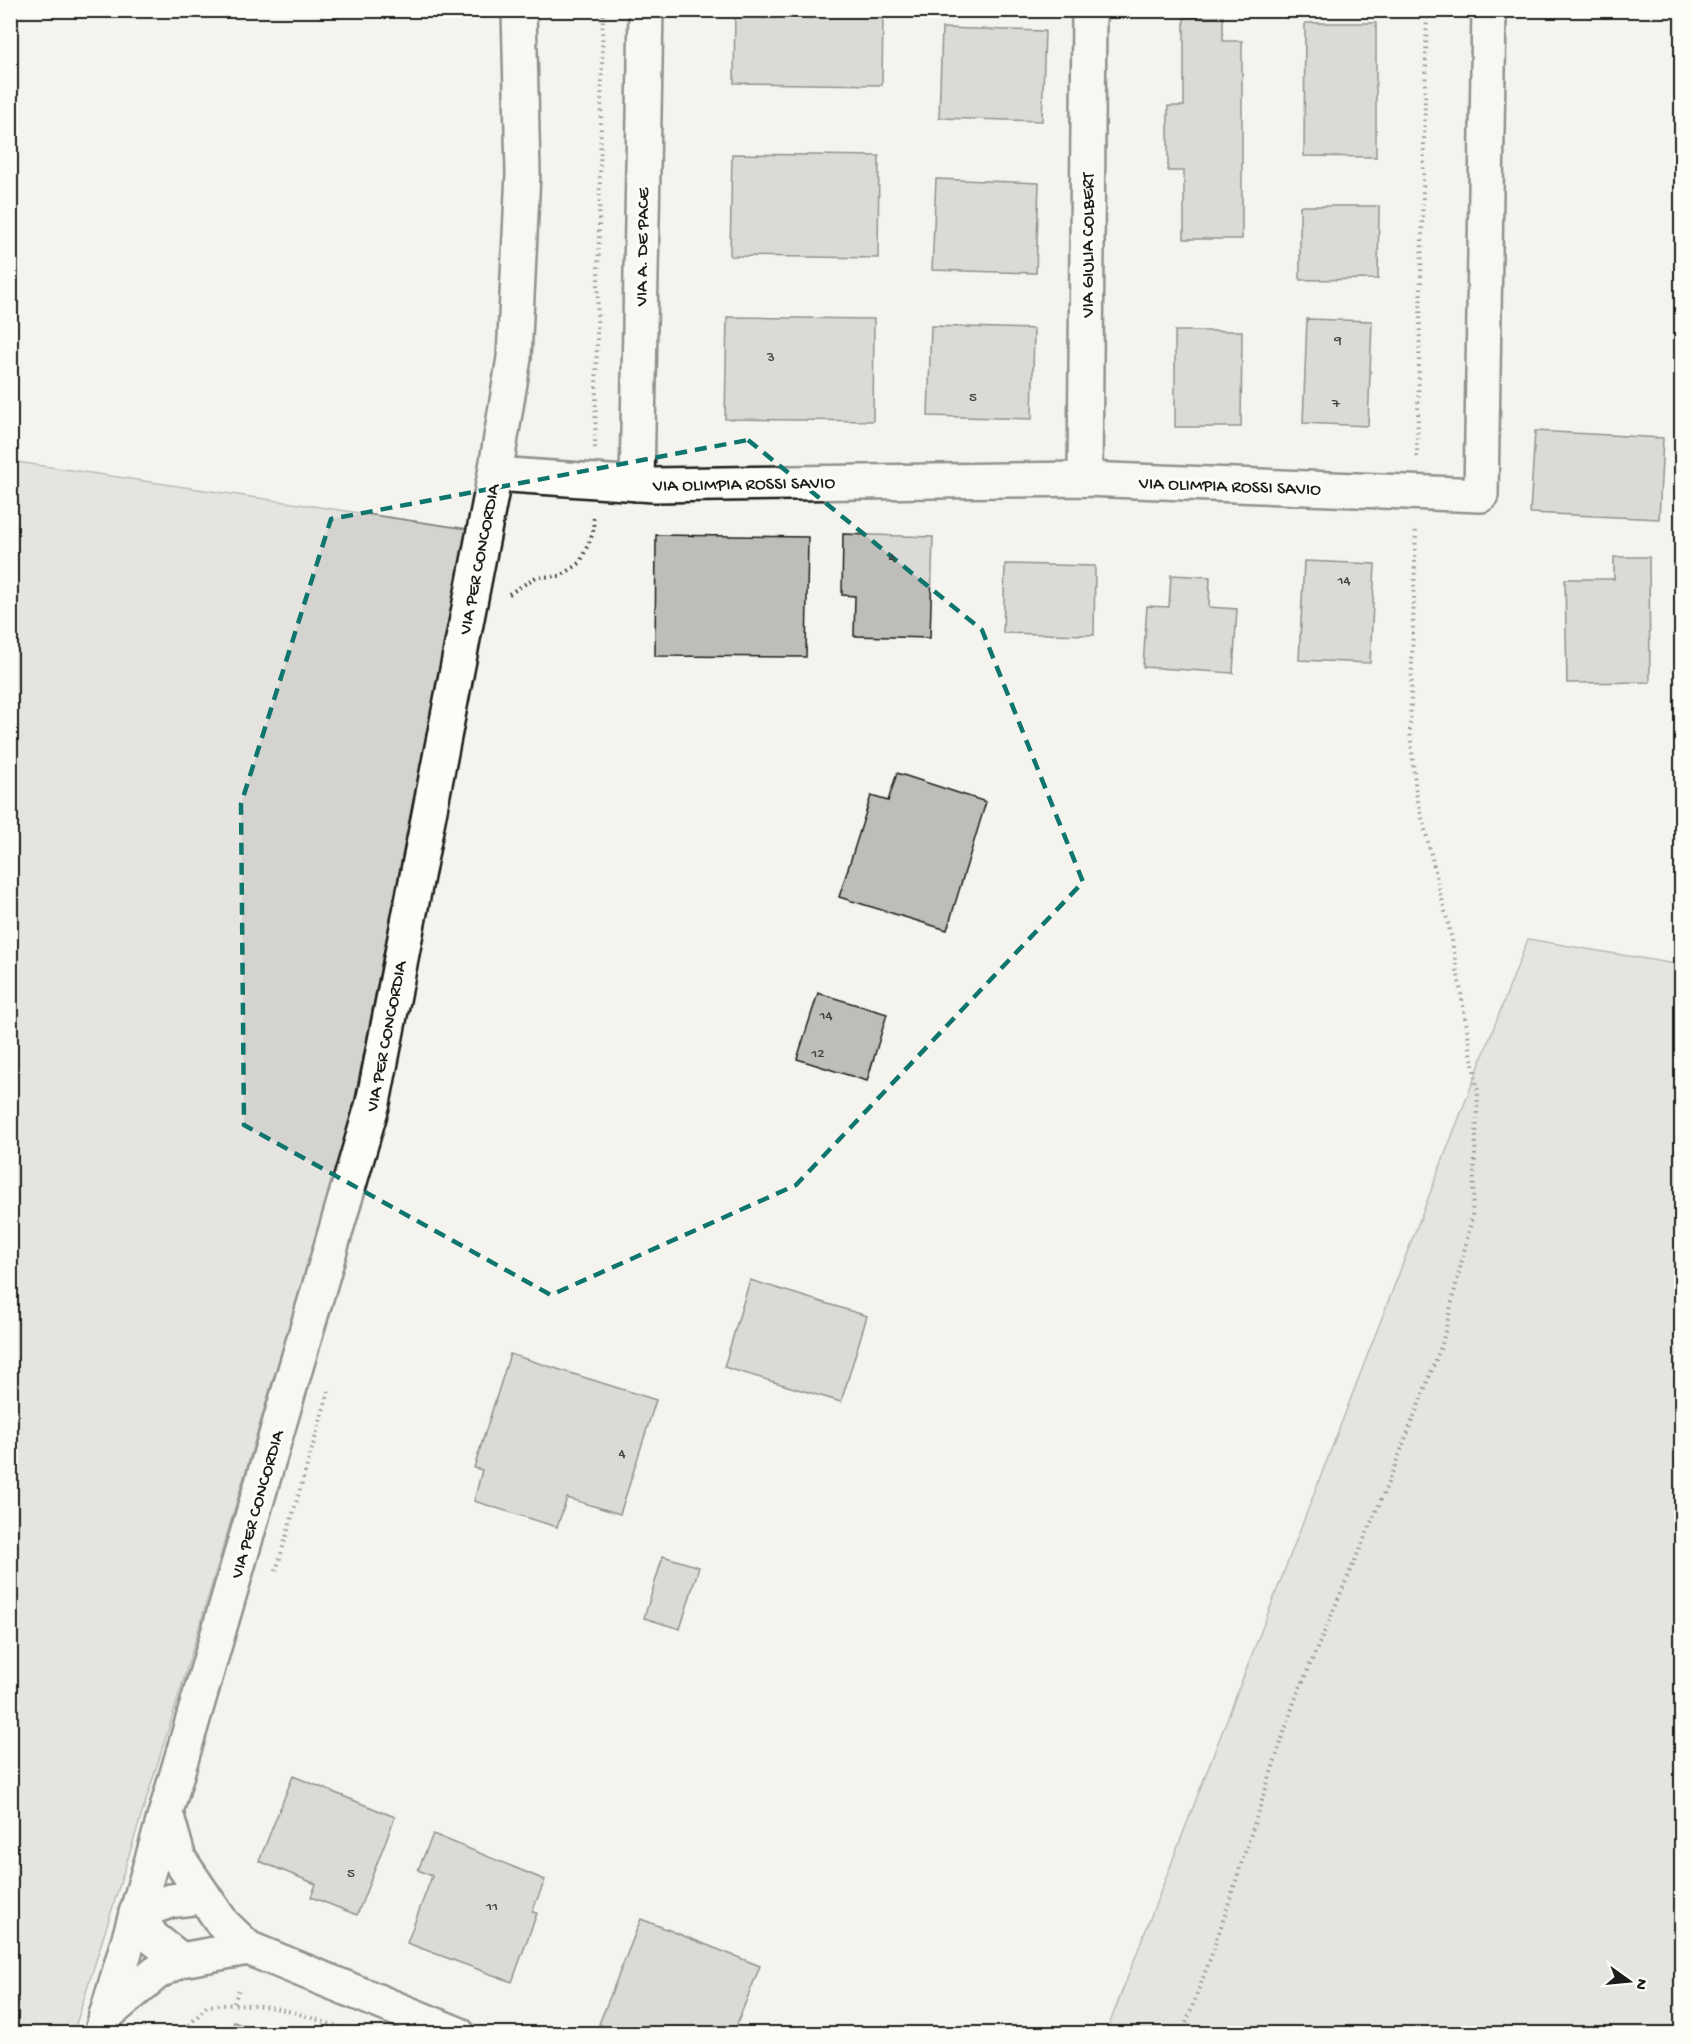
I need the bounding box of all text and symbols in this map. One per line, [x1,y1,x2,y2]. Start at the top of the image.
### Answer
street label: VIA GIULIA COLBERT [1079,171,1100,319]
street label: VIA A. DE PACE [632,187,655,307]
house number: 9 [1333,332,1342,350]
house number: 3 [766,349,775,367]
house number: 5 [969,389,977,407]
house number: 7 [1331,395,1341,413]
street label: VIA OLIMPIA ROSSI SAVIO [652,473,836,498]
street label: VIA OLIMPIA ROSSI SAVIO [1137,474,1322,501]
street label: VIA PER CONCORDIA [455,481,506,638]
house number: 4 [888,549,896,567]
house number: 14 [1336,572,1351,590]
street label: VIA PER CONCORDIA [362,958,413,1115]
house number: 14 [818,1007,833,1025]
house number: 12 [810,1045,825,1063]
street label: VIA PER CONCORDIA [227,1427,290,1582]
house number: 4 [618,1445,626,1463]
house number: 5 [347,1865,355,1883]
house number: 11 [485,1898,498,1916]
north arrow [1599,1951,1659,2011]
text: N [1629,1976,1651,1992]

